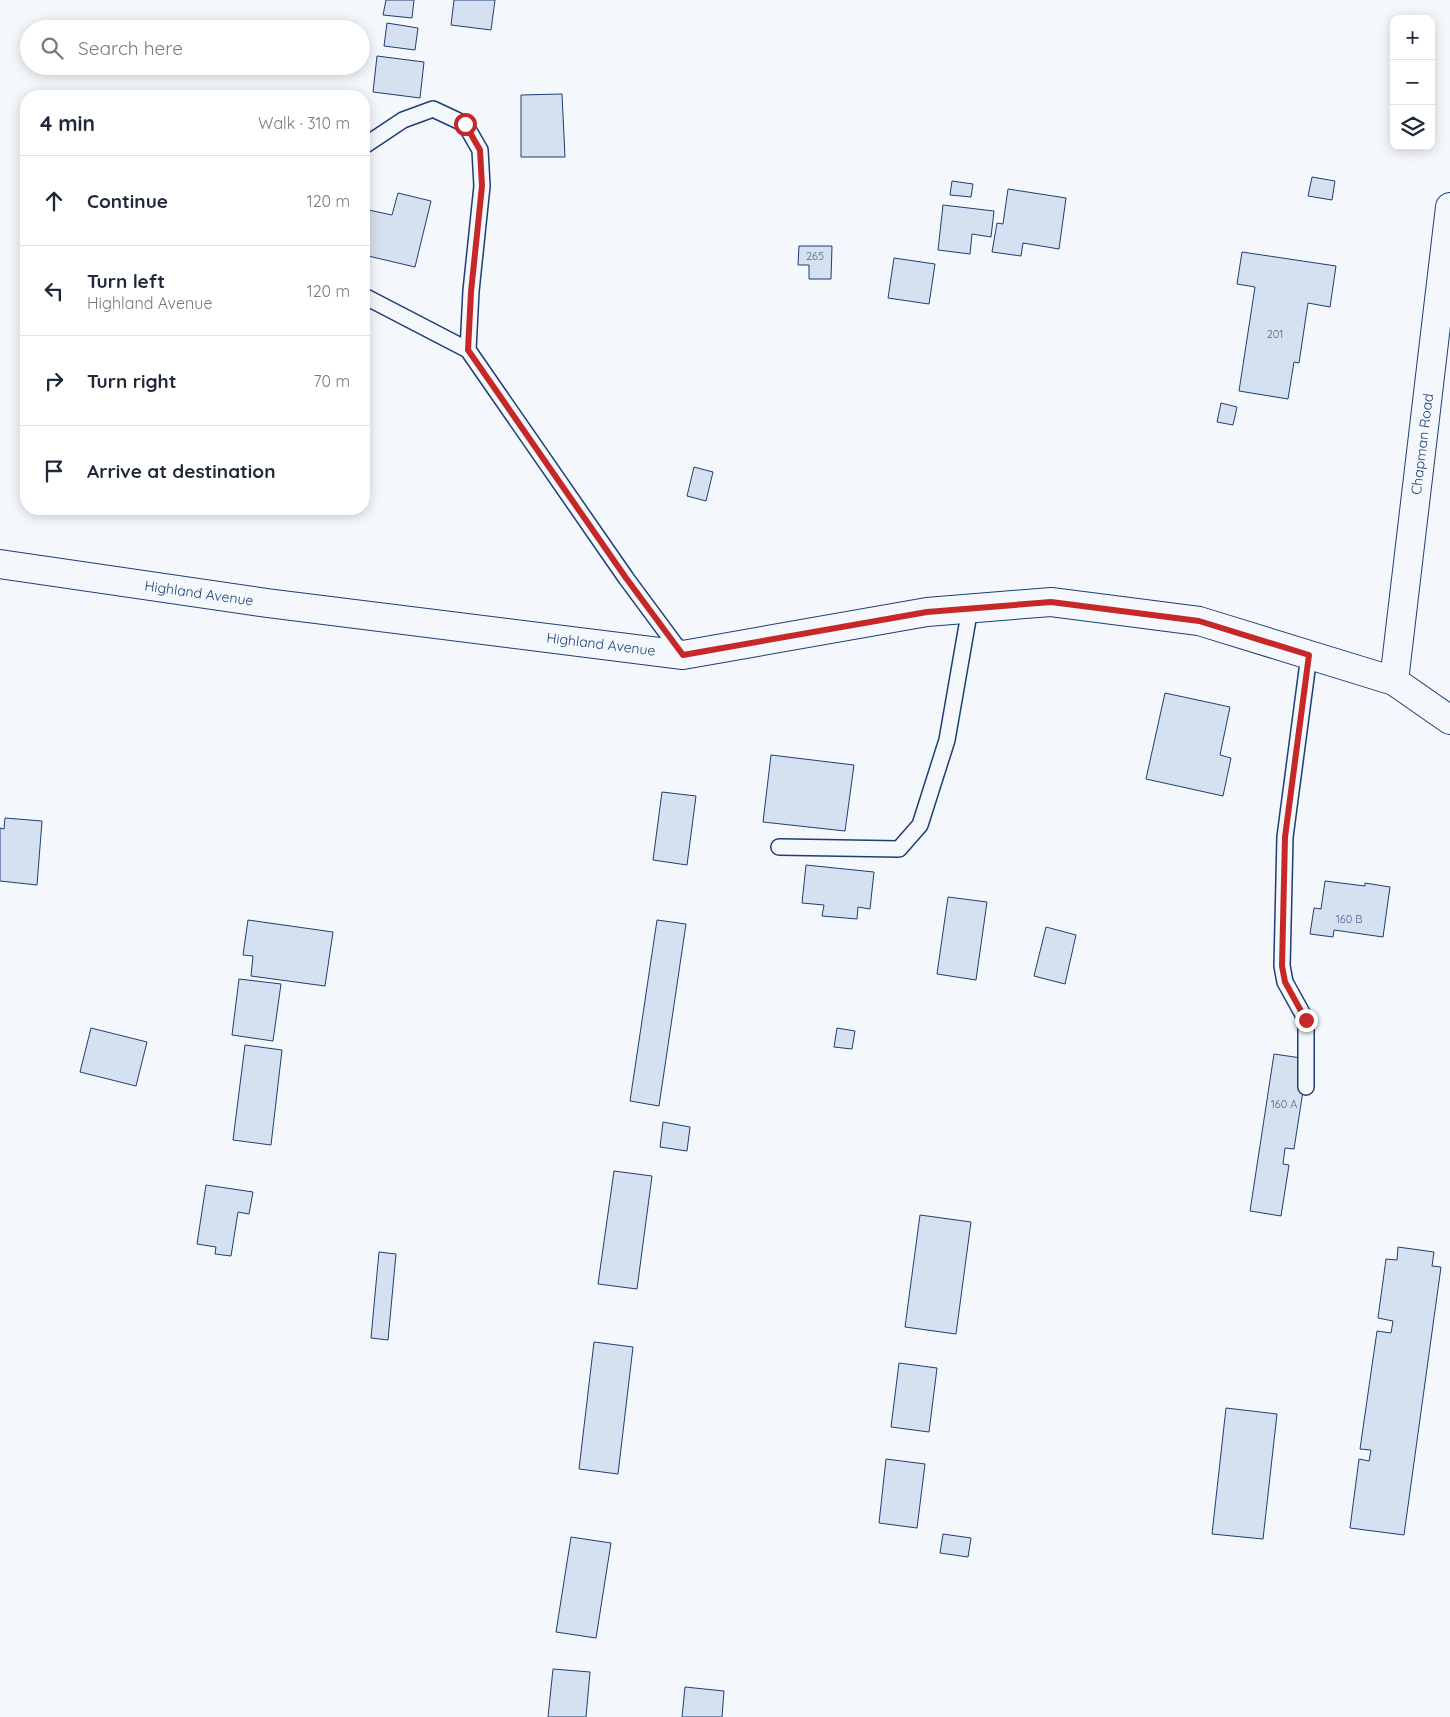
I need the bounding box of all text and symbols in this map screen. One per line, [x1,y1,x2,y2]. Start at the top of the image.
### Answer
map controls [1390,15,1435,150]
button: + [1390,15,1435,60]
search box [20,20,370,75]
icon: search [38,34,66,62]
text: Search here [78,36,183,60]
button: − [1390,60,1435,105]
button: layers [1390,105,1435,150]
text: 4 min [40,110,95,136]
text: Walk · 310 m [258,113,350,133]
route start [454,113,477,136]
icon: ahead [40,187,68,215]
text: Continue [87,189,168,213]
text: 120 m [307,191,350,211]
house number: 265 [806,249,824,263]
text: Turn left [87,269,165,293]
icon: left [40,277,68,305]
text: 120 m [307,281,350,301]
text: Highland Avenue [87,293,212,313]
house number: 201 [1267,327,1283,341]
icon: right [40,367,68,395]
text: Turn right [87,369,176,393]
text: 70 m [313,371,350,391]
street label: Chapman Road [1407,392,1437,496]
icon: arrive [40,457,68,485]
text: Arrive at destination [87,459,276,483]
street label: Highland Avenue [143,576,255,610]
street label: Highland Avenue [545,628,657,660]
house number: 160 B [1336,912,1362,926]
route end [1295,1009,1318,1032]
house number: 160 A [1271,1097,1297,1111]

